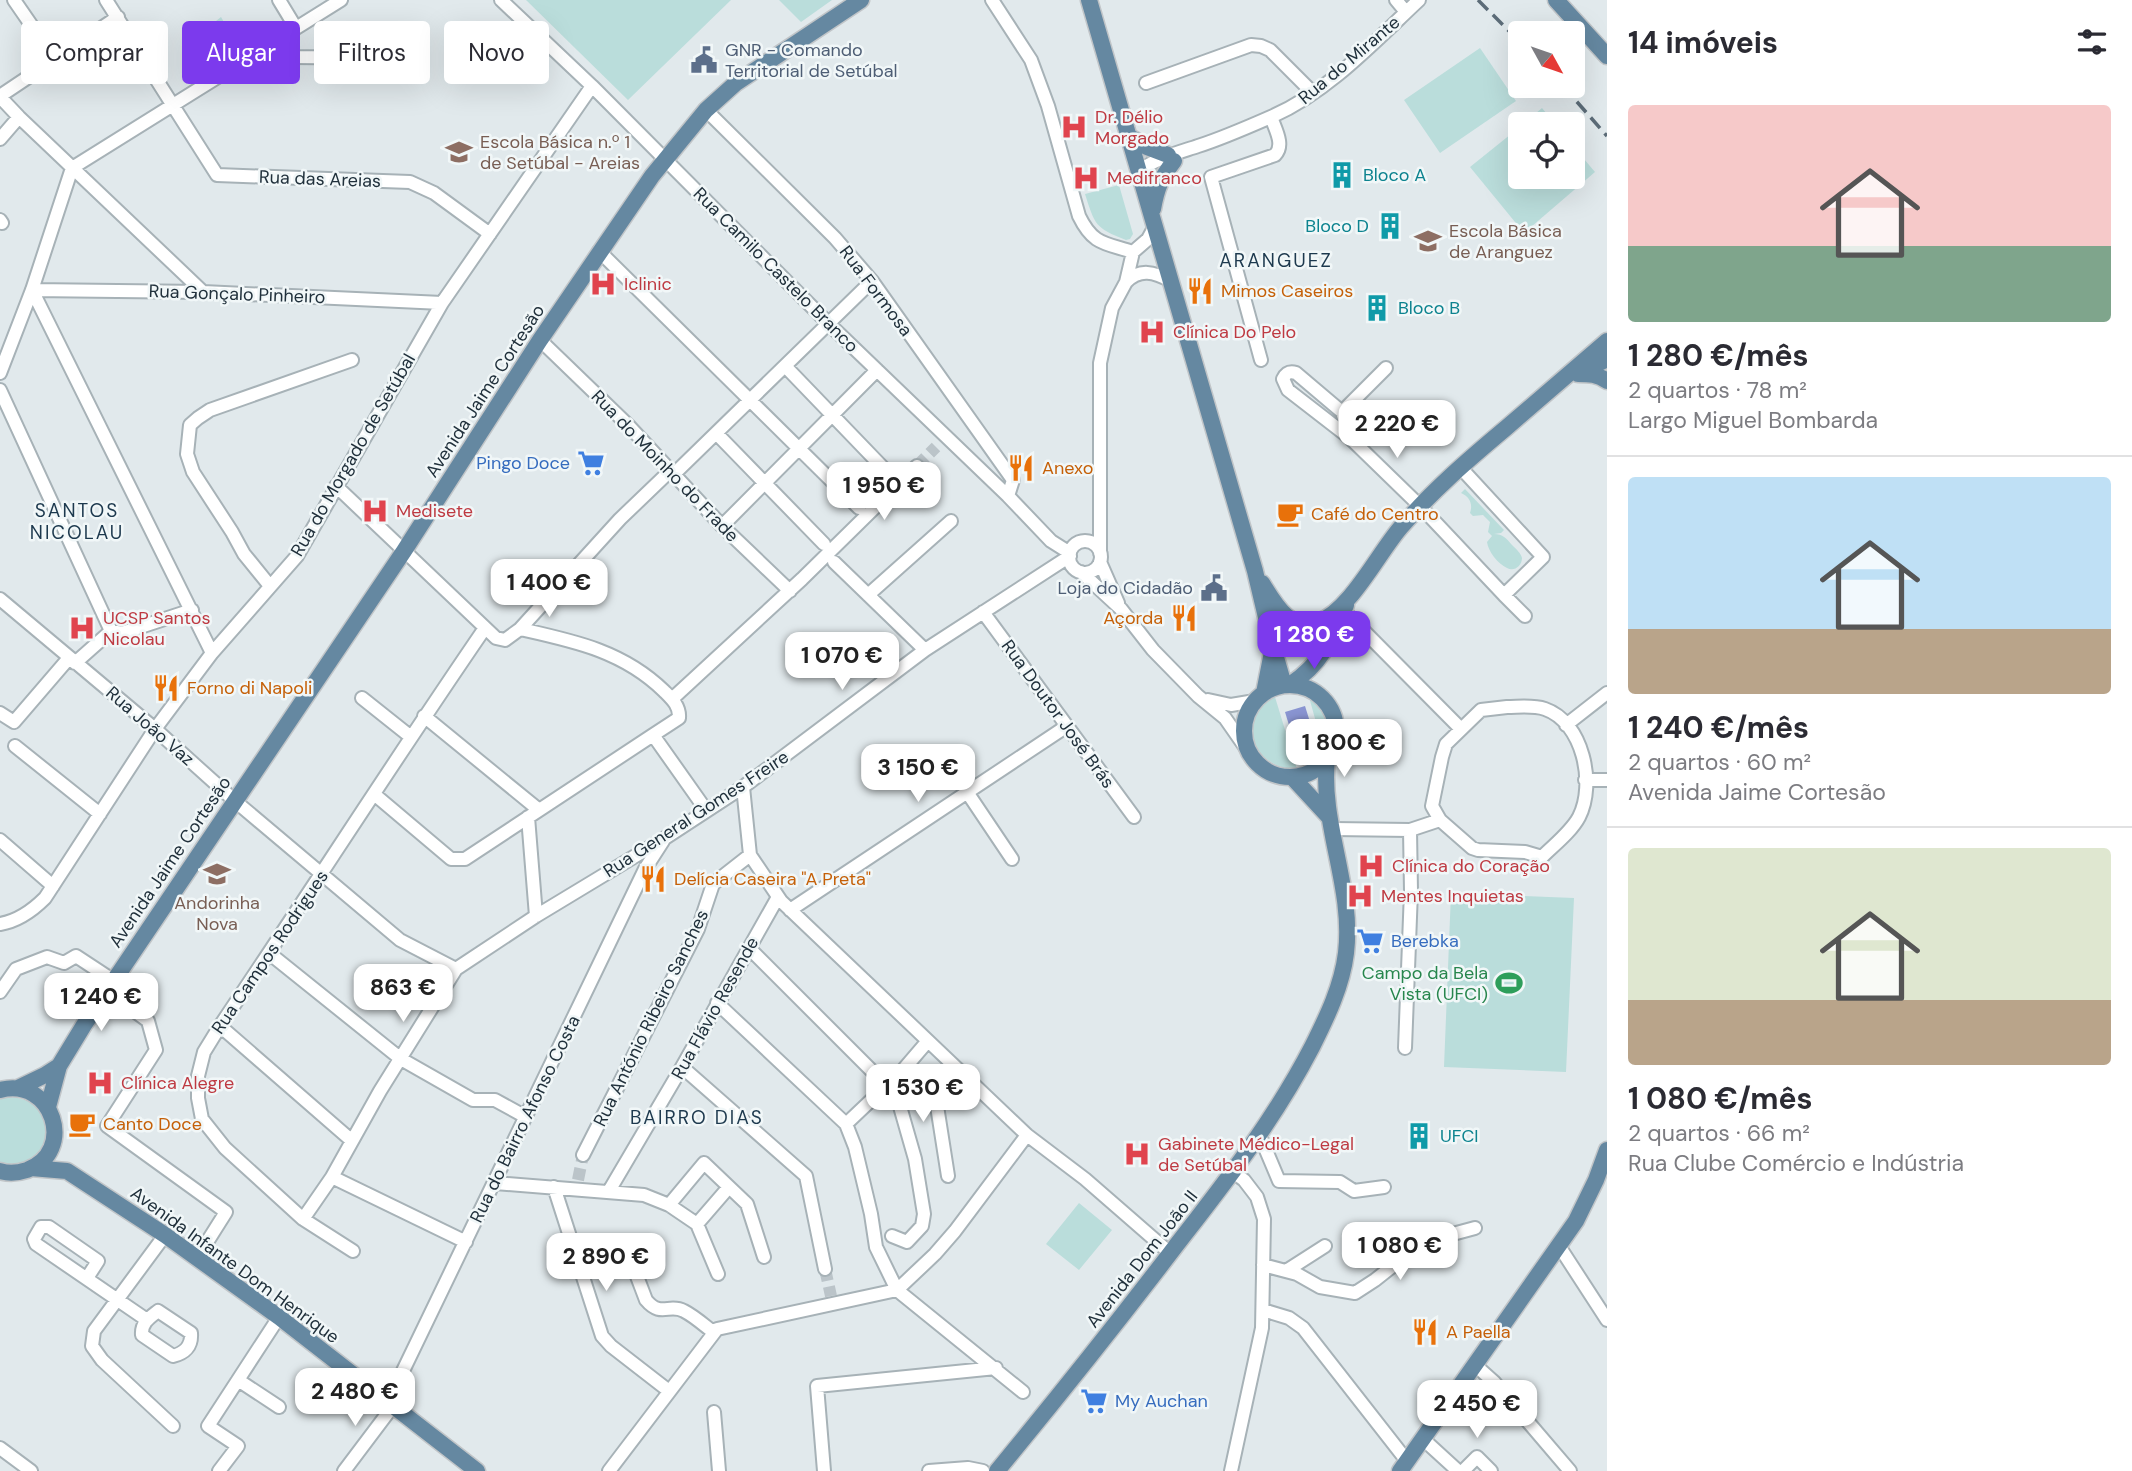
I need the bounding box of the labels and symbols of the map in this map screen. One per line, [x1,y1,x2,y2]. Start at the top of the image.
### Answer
street label: Rua do Mirante [1293,10,1405,110]
north arrow [1508,21,1586,98]
place label: GNR - Comando Territorial de Setúbal [725,38,898,83]
public building icon: GNR - Comando Territorial de Setúbal [689,45,719,75]
place label: Dr. Délio Morgado [1095,105,1169,150]
hospital icon: Dr. Délio Morgado [1059,112,1089,142]
place label: Escola Básica n.º 1 de Setúbal - Areias [480,130,640,175]
school or university icon: Escola Básica n.º 1 de Setúbal - Areias [444,137,474,167]
building icon: Bloco A [1327,160,1357,190]
hospital icon: Medifranco [1071,163,1101,193]
place label: Bloco A [1363,163,1426,187]
street label: Rua das Areias [259,165,381,193]
place label: Medifranco [1107,166,1202,190]
street label: Rua Camilo Castelo Branco [688,182,864,358]
building icon: Bloco D [1375,211,1405,241]
place label: Bloco D [1305,214,1369,238]
place label: Escola Básica de Aranguez [1449,219,1562,264]
school or university icon: Escola Básica de Aranguez [1413,226,1443,256]
street label: Rua Formosa [834,241,918,341]
district label: ARANGUEZ [1219,248,1333,273]
hospital icon: Iclinic [588,269,618,299]
place label: Iclinic [624,272,672,296]
restaurant icon: Mimos Caseiros [1185,276,1215,306]
street label: Rua Gonçalo Pinheiro [148,279,326,309]
place label: Mimos Caseiros [1221,279,1353,303]
building icon: Bloco B [1362,293,1392,323]
place label: Bloco B [1398,296,1460,320]
street label: Avenida Jaime Cortesão [420,300,550,482]
hospital icon: Clínica Do Pelo [1137,317,1167,347]
place label: Clínica Do Pelo [1173,320,1296,344]
street label: Rua do Morgado de Setúbal [285,349,421,561]
street label: Rua do Moinho do Frade [586,385,744,547]
pin: 2 220 € [1332,400,1462,460]
supermarket icon: Pingo Doce [576,448,606,478]
place label: Pingo Doce [476,451,570,475]
restaurant icon: Anexo [1006,453,1036,483]
place label: Anexo [1042,456,1093,480]
pin: 1 950 € [819,462,949,522]
hospital icon: Medisete [360,496,390,526]
district label: SANTOS NICOLAU [30,498,124,545]
place label: Medisete [396,499,473,523]
cafe icon: Café do Centro [1275,499,1305,529]
place label: Café do Centro [1311,502,1439,526]
pin: 1 400 € [484,560,614,619]
public building icon: Loja do Cidadão [1199,573,1229,603]
place label: Loja do Cidadão [1057,576,1193,600]
restaurant icon: Açorda [1169,603,1199,633]
place label: UCSP Santos Nicolau [103,606,210,651]
place label: Açorda [1103,606,1163,630]
pin: 1 280 € [1249,612,1379,671]
hospital icon: UCSP Santos Nicolau [67,613,97,643]
pin: 1 070 € [777,632,907,692]
street label: Rua Doutor José Brás [996,635,1120,793]
restaurant icon: Forno di Napoli [151,673,181,703]
place label: Forno di Napoli [187,676,312,700]
street label: Rua João Vaz [101,681,199,771]
pin: 1 800 € [1279,720,1409,779]
pin: 3 150 € [853,744,983,804]
street label: Rua General Gomes Freire [599,745,793,883]
street label: Avenida Jaime Cortesão [104,772,236,952]
hospital icon: Clínica do Coração [1356,851,1386,881]
place label: Clínica do Coração [1392,854,1550,878]
school or university icon: Andorinha Nova [202,859,232,889]
restaurant icon: Delícia Caseira "A Preta" [638,864,668,894]
street label: Rua Campos Rodrigues [206,865,334,1039]
place label: Delícia Caseira "A Preta" [674,867,871,891]
hospital icon: Mentes Inquietas [1345,881,1375,911]
place label: Mentes Inquietas [1381,884,1524,908]
place label: Andorinha Nova [174,891,260,936]
street label: Rua António Ribeiro Sanches [588,906,714,1130]
supermarket icon: Berebka [1355,926,1385,956]
place label: Berebka [1391,929,1459,953]
street label: Rua Flávio Resende [666,932,764,1084]
place label: Campo da Bela Vista (UFCI) [1362,961,1488,1006]
pin: 863 € [354,964,452,1024]
sports icon: Campo da Bela Vista (UFCI) [1494,968,1524,998]
pin: 1 240 € [36,974,166,1033]
street label: Rua do Bairro Afonso Costa [464,1011,586,1227]
pin: 1 530 € [858,1064,988,1124]
hospital icon: Clínica Alegre [85,1068,115,1098]
place label: Clínica Alegre [121,1071,234,1095]
district label: BAIRRO DIAS [630,1105,764,1130]
cafe icon: Canto Doce [67,1109,97,1139]
place label: Canto Doce [103,1112,202,1136]
building icon: UFCI [1404,1121,1434,1151]
place label: UFCI [1440,1124,1479,1148]
place label: Gabinete Médico-Legal de Setúbal [1158,1132,1354,1177]
hospital icon: Gabinete Médico-Legal de Setúbal [1122,1139,1152,1169]
street label: Avenida Infante Dom Henrique [126,1181,344,1349]
street label: Avenida Dom João II [1081,1185,1203,1333]
pin: 1 080 € [1335,1222,1465,1282]
pin: 2 890 € [541,1234,671,1293]
restaurant icon: A Paella [1410,1317,1440,1347]
place label: A Paella [1446,1320,1511,1344]
pin: 2 480 € [290,1368,420,1428]
pin: 2 450 € [1412,1380,1542,1440]
supermarket icon: My Auchan [1079,1386,1109,1416]
place label: My Auchan [1115,1389,1208,1413]

